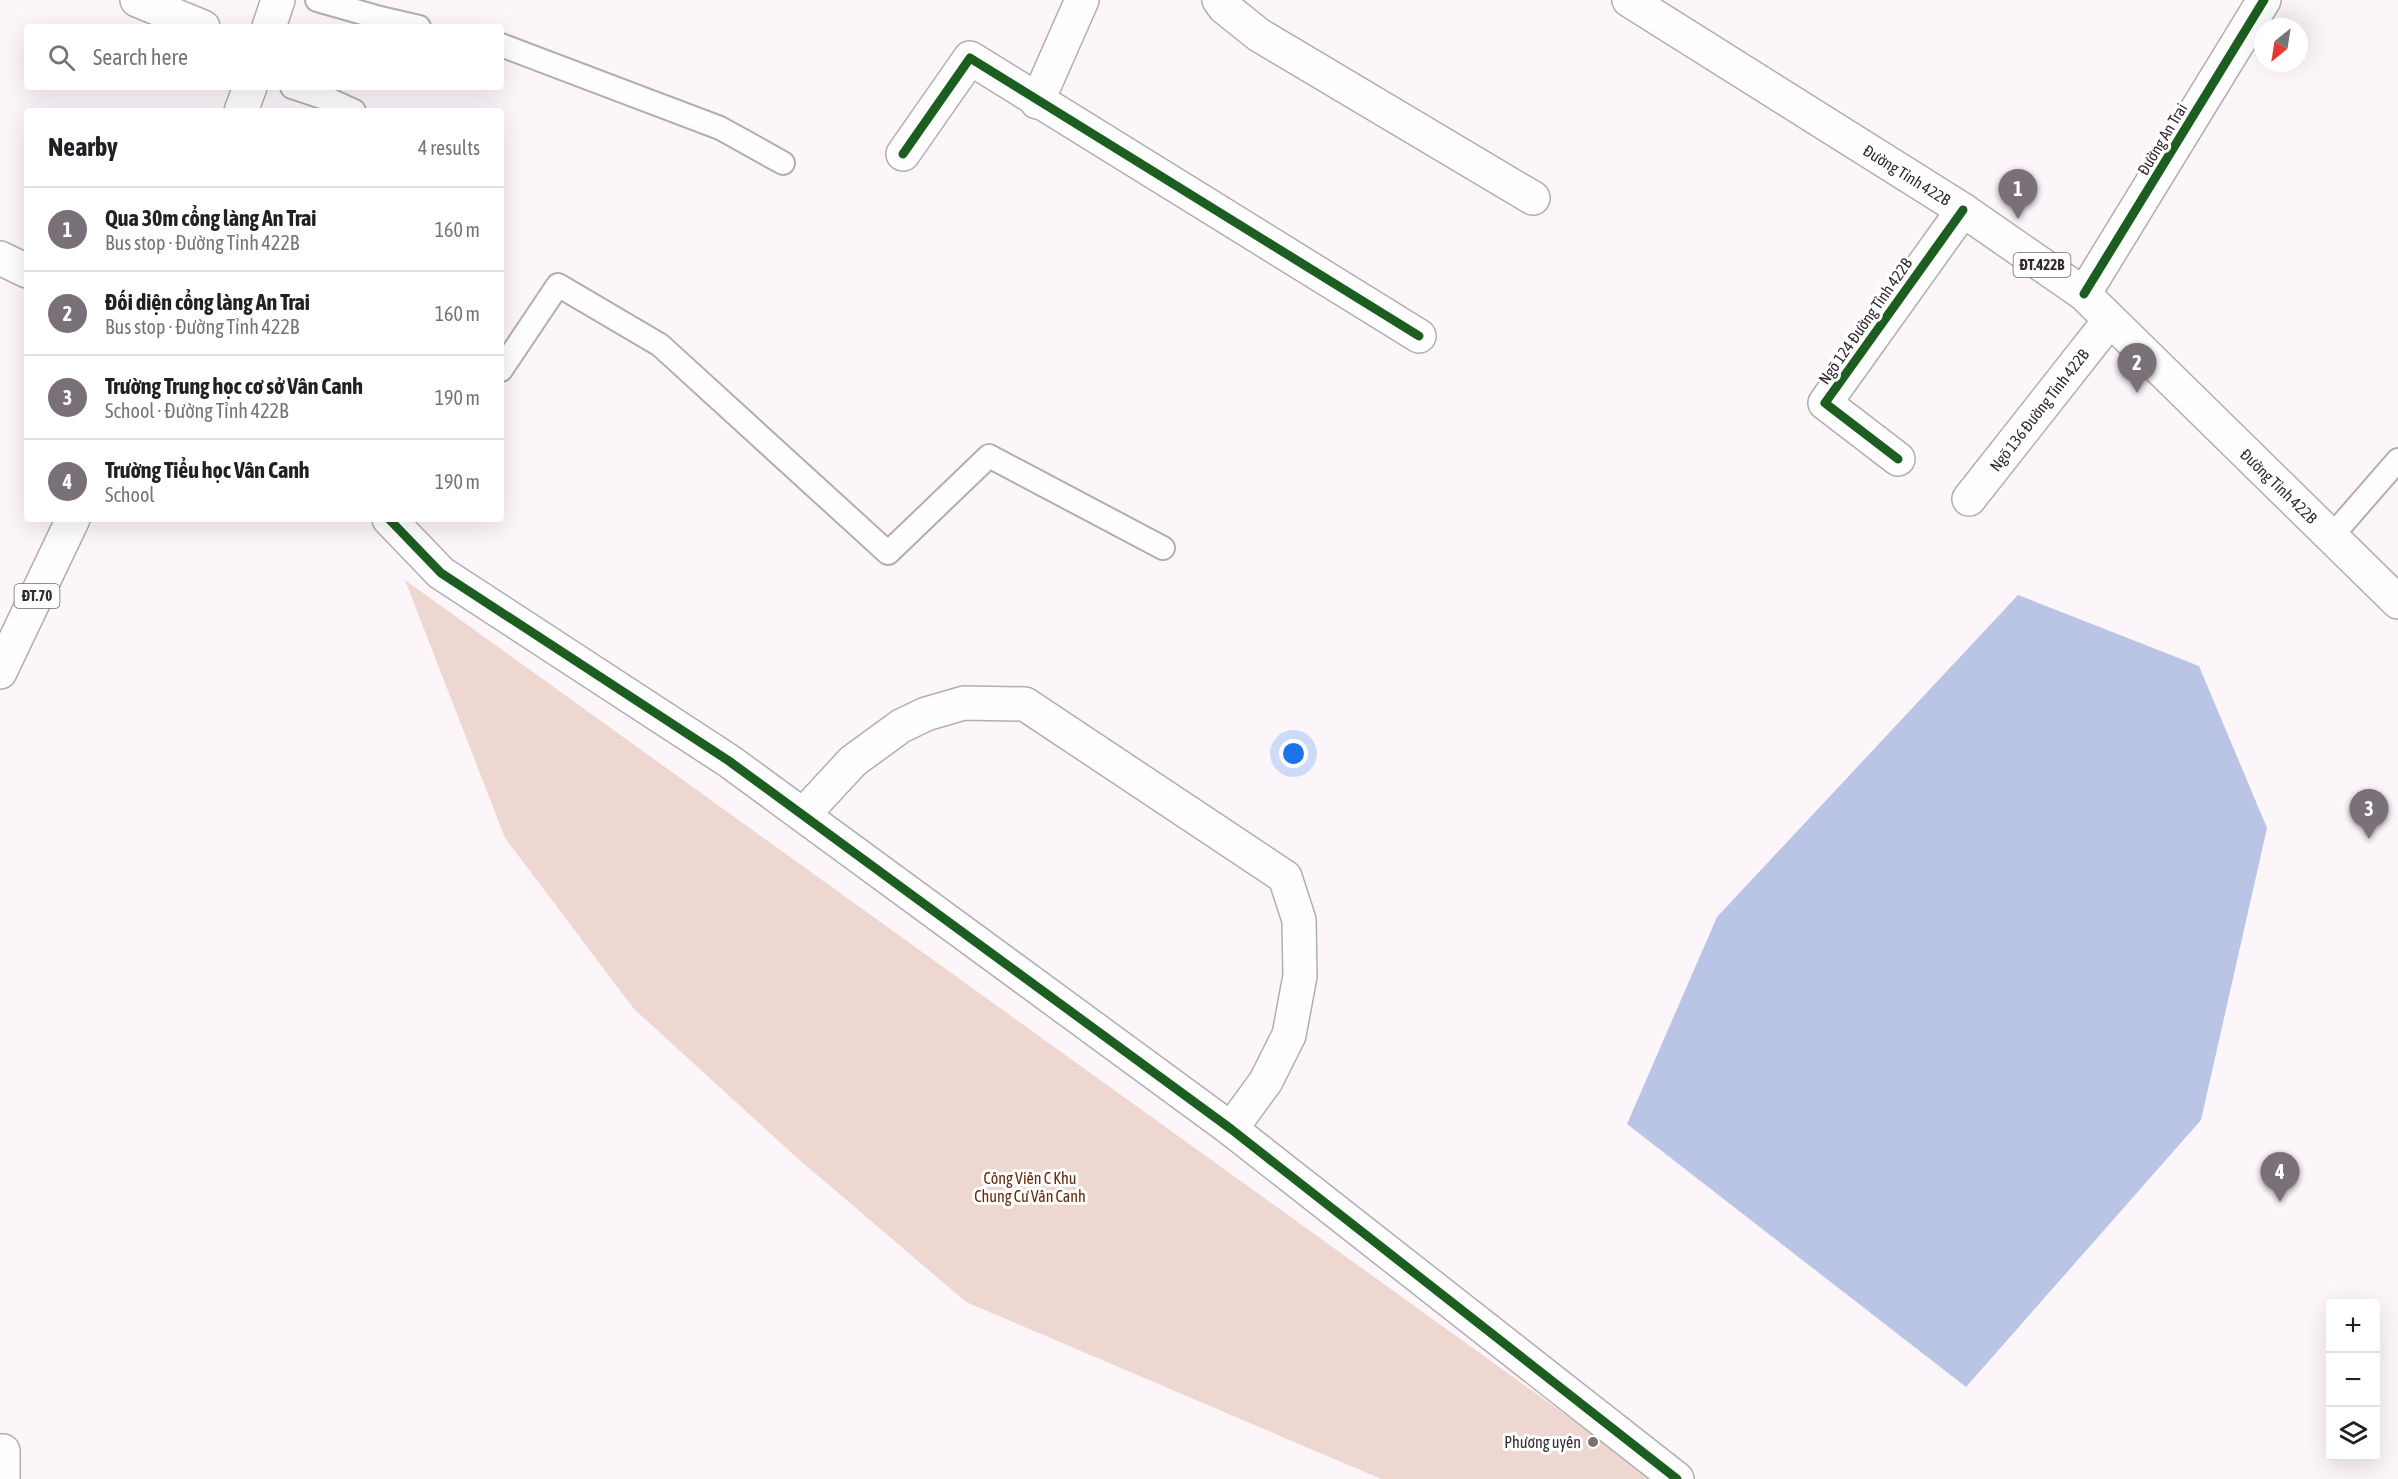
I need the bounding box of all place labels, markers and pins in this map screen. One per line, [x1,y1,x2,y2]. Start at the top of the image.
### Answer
pin: 1 [1998,170,2038,219]
pin: 2 [2118,344,2156,393]
pin: 3 [2350,790,2388,839]
pin: 4 [2260,1152,2300,1202]
place label: Phương uyên [1504,1433,1581,1452]
marker: Phương uyên [1586,1435,1600,1449]

